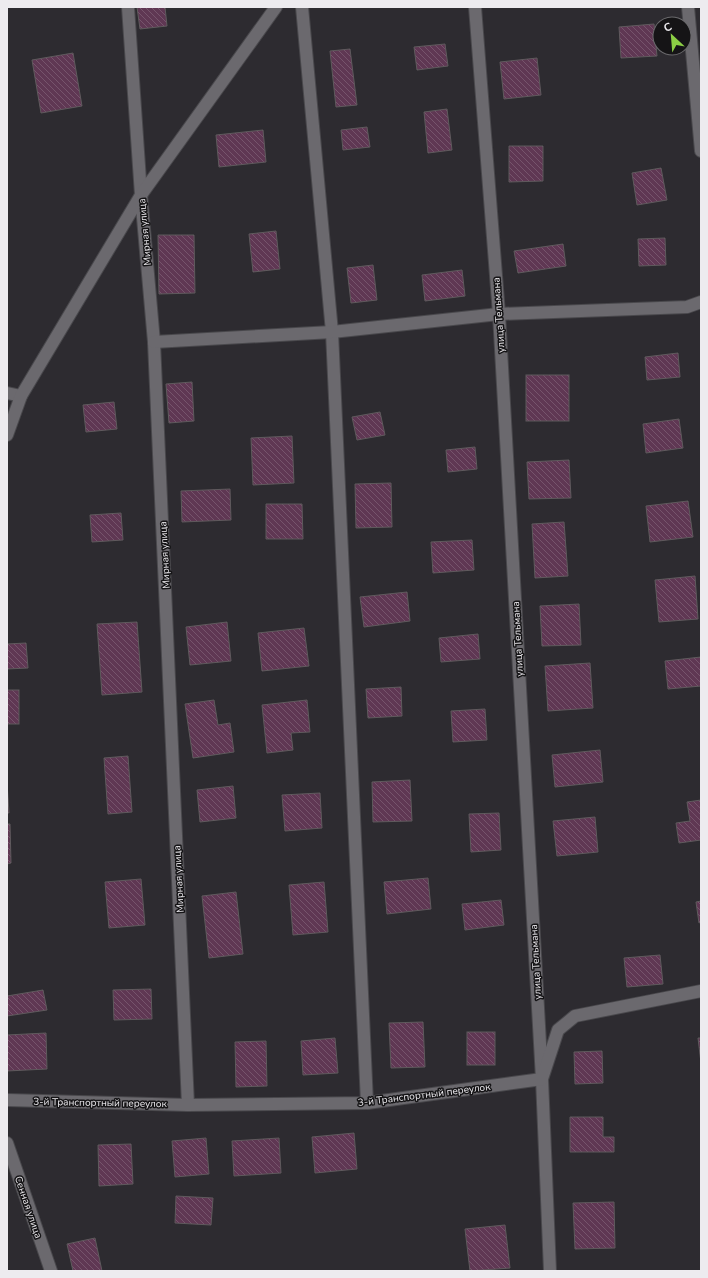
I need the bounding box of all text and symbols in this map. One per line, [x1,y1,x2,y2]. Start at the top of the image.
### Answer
north arrow [652,16,692,56]
text: С [661,19,675,36]
street label: Мирная улица [135,198,155,266]
street label: улица Тельмана [489,277,509,353]
street label: Мирная улица [156,521,174,589]
street label: улица Тельмана [509,601,527,677]
street label: Мирная улица [170,845,188,913]
street label: улица Тельмана [527,924,545,1000]
street label: 3-й Транспортный переулок [357,1080,492,1110]
street label: 3-й Транспортный переулок [33,1095,168,1111]
street label: Сенная улица [11,1174,45,1240]

